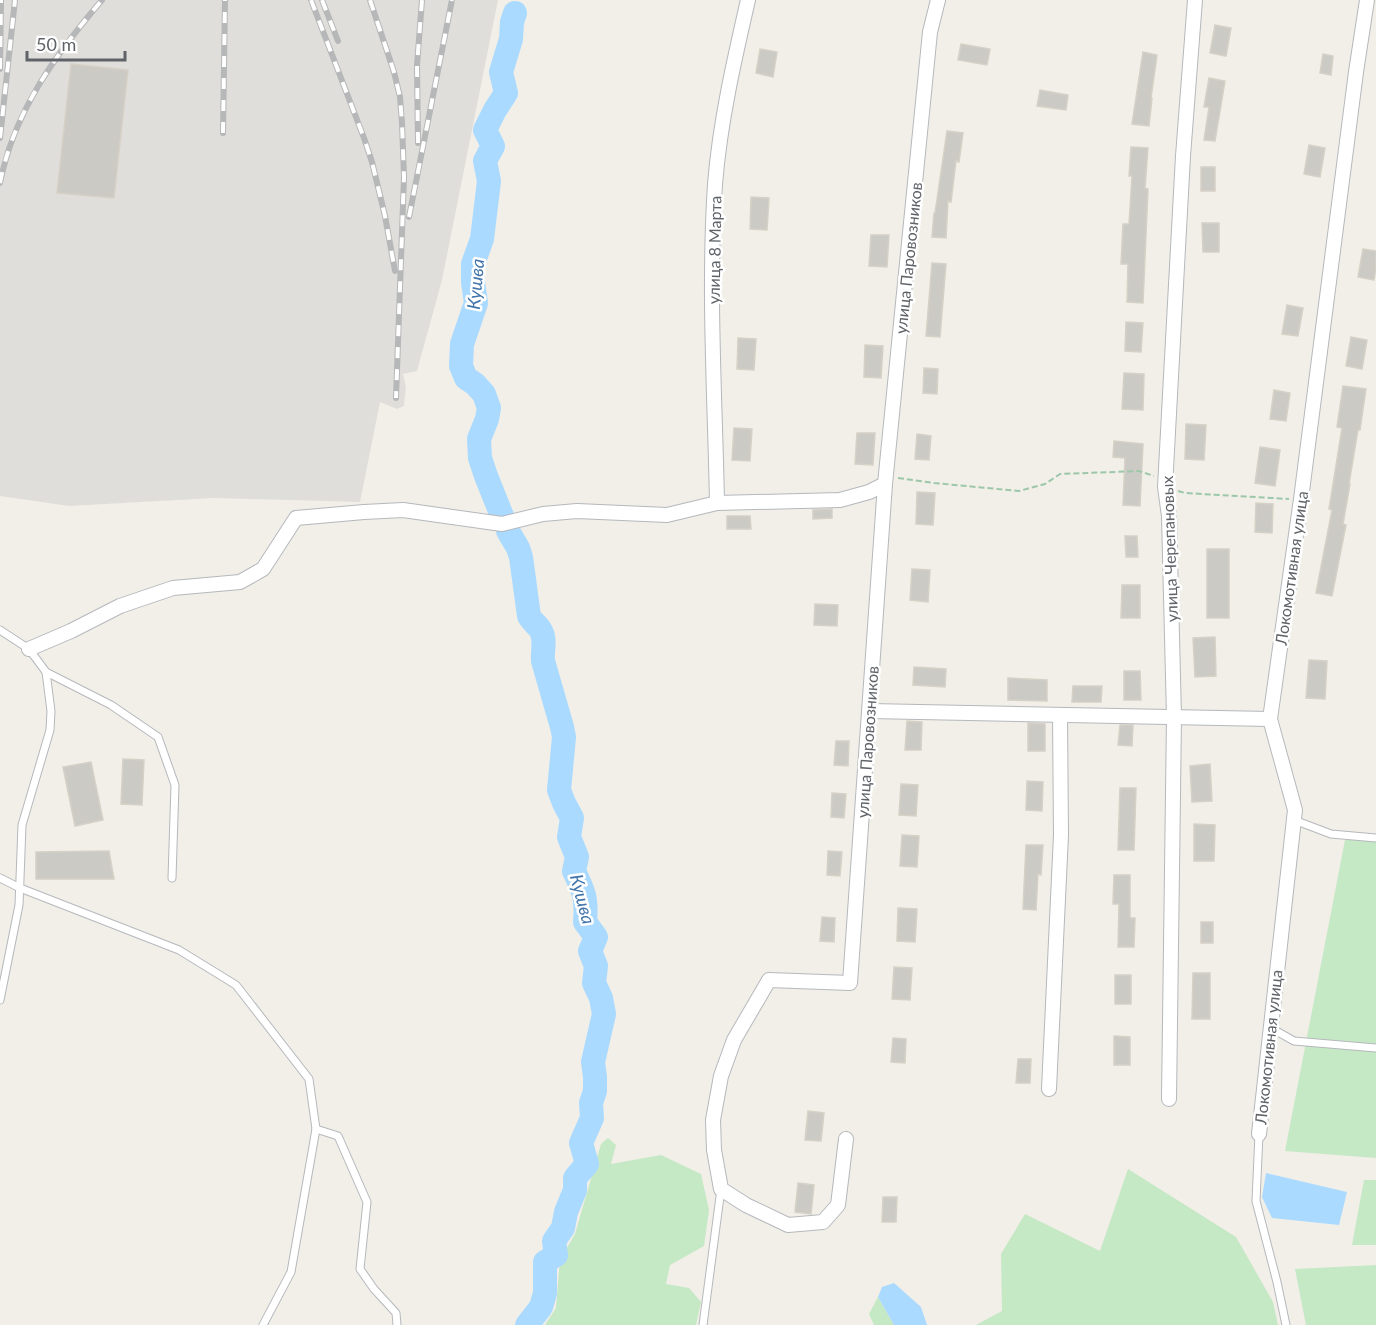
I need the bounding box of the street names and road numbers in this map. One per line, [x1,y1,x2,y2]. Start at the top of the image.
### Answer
street label: улица Паровозников [891,181,925,335]
street label: улица 8 Марта [704,196,724,304]
street label: улица Черепановых [1157,475,1181,623]
street label: Локомотивная улица [1271,490,1311,647]
street label: улица Паровозников [852,665,882,819]
street label: Локомотивная улица [1250,969,1286,1126]

